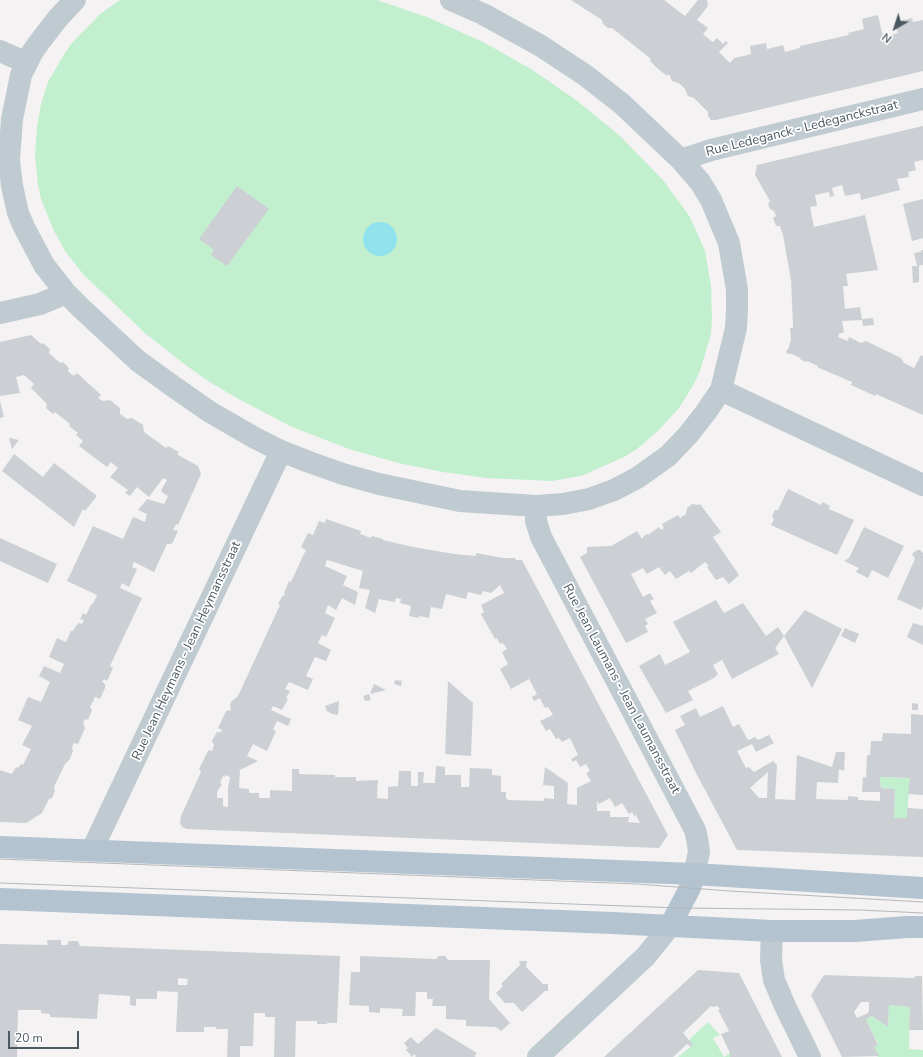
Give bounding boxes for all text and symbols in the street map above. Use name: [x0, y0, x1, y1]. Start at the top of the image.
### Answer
north arrow: [875, 8, 915, 48]
text: N: [879, 29, 895, 46]
street label: Rue Ledeganck - Ledeganckstraat: [704, 98, 900, 160]
street label: Rue Jean Heymans - Jean Heymansstraat: [129, 539, 245, 763]
street label: Rue Jean Laumans - Jean Laumansstraat: [559, 581, 683, 797]
scale bar: [10, 1023, 81, 1049]
text: 20 m: [15, 1030, 43, 1046]

